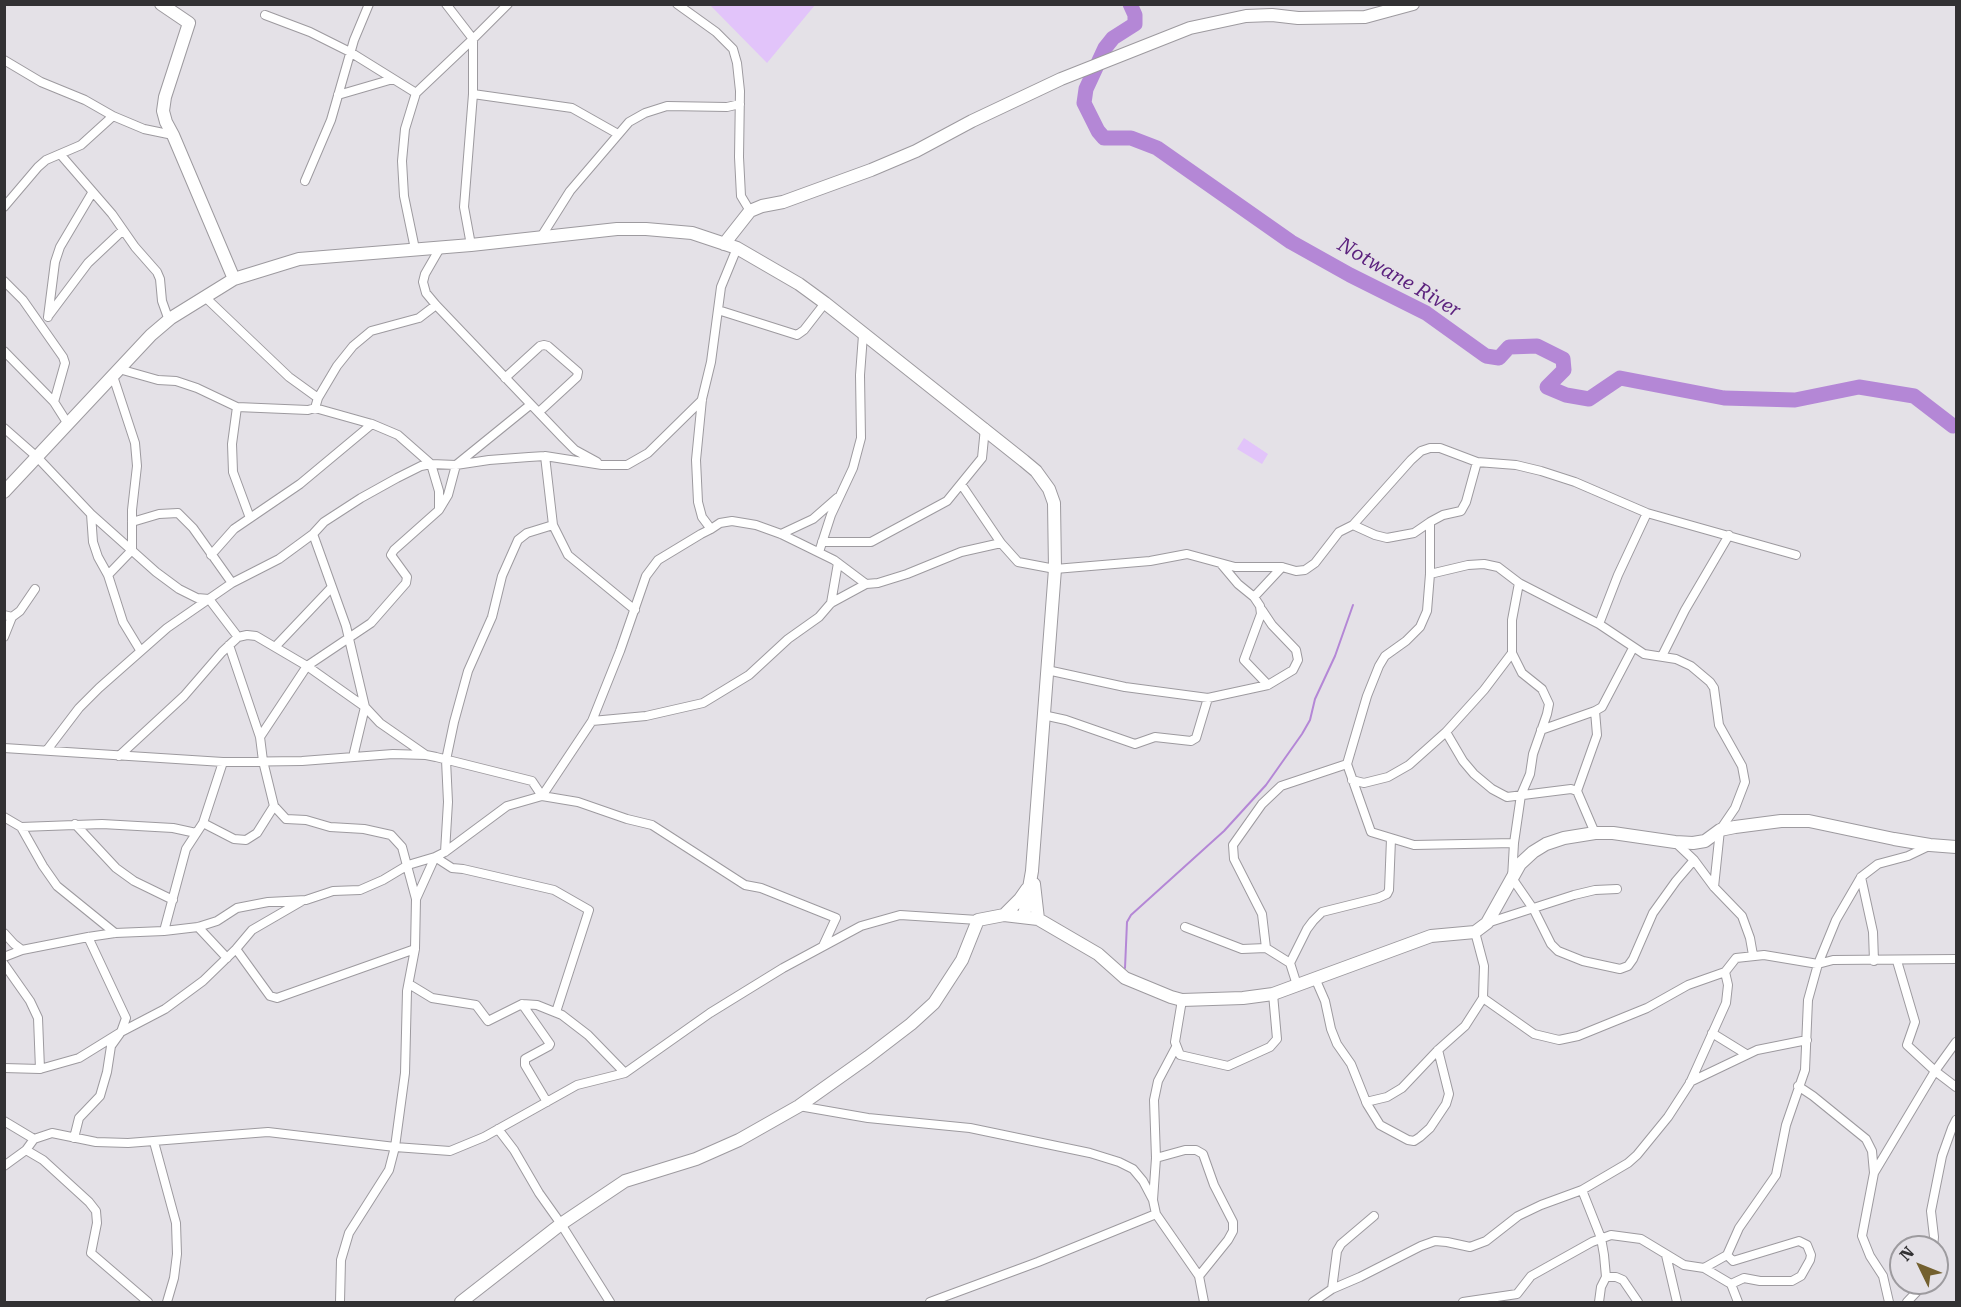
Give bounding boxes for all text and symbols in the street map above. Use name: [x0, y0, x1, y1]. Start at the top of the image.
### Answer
water label: Notwane River: [1333, 233, 1465, 323]
north arrow: [1889, 1235, 1949, 1295]
text: N: [1896, 1243, 1918, 1265]

